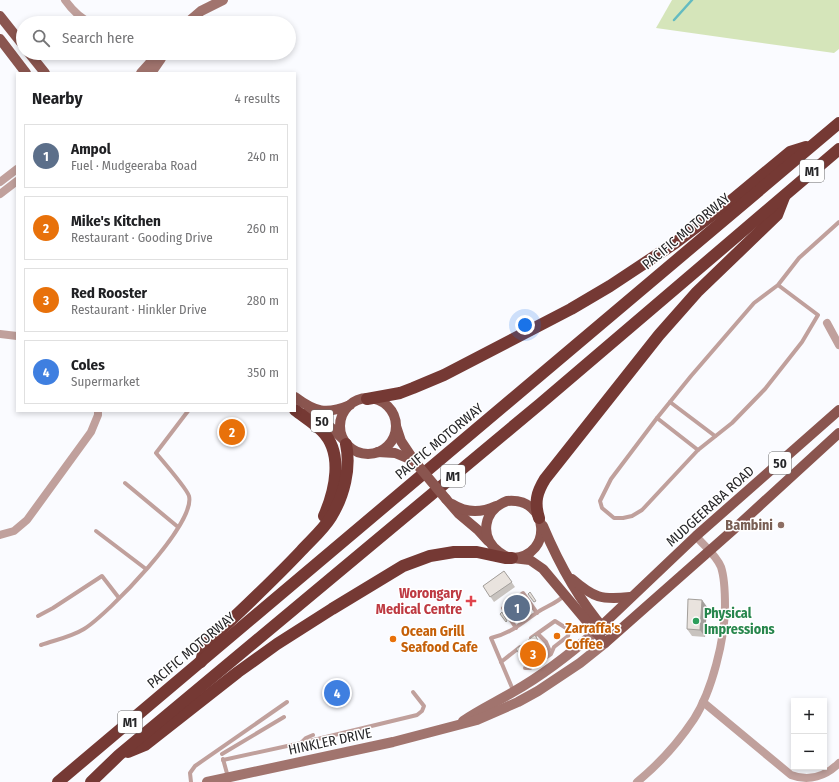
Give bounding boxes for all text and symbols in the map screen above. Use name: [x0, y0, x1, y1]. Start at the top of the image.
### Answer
search box: [16, 16, 296, 60]
icon: search: [30, 27, 52, 49]
text: Search here: [62, 29, 134, 47]
text: Nearby: [32, 88, 83, 109]
text: 4 results: [234, 91, 280, 106]
text: Ampol: [71, 140, 111, 158]
text: 1: [43, 149, 49, 164]
text: 240 m: [247, 149, 279, 164]
text: Fuel · Mudgeeraba Road: [71, 158, 197, 173]
road number: M1: [800, 160, 824, 182]
street label: PACIFIC MOTORWAY: [639, 190, 734, 273]
text: Mike's Kitchen: [71, 212, 161, 230]
text: 2: [43, 221, 49, 236]
text: 260 m: [247, 221, 279, 236]
text: Restaurant · Gooding Drive: [71, 230, 213, 245]
text: Red Rooster: [71, 284, 147, 302]
text: 3: [43, 293, 49, 308]
text: 280 m: [247, 293, 279, 308]
text: Restaurant · Hinkler Drive: [71, 302, 207, 317]
your location: [515, 315, 535, 335]
text: Coles: [71, 356, 105, 374]
text: 4: [43, 365, 49, 380]
text: 350 m: [247, 365, 279, 380]
text: Supermarket: [71, 374, 140, 389]
street label: PACIFIC MOTORWAY: [392, 400, 487, 483]
road number: 50: [311, 410, 333, 432]
pin: 2: [219, 417, 245, 447]
road number: 50: [769, 452, 791, 474]
street label: MUDGEERABA ROAD: [663, 462, 758, 550]
road number: M1: [441, 465, 465, 487]
place label: Bambini: [725, 517, 773, 534]
marker: Bambini: [776, 520, 786, 530]
place label: Worongary Medical Centre: [376, 585, 462, 618]
pin: 1: [504, 593, 530, 623]
marker: Worongary Medical Centre: [465, 595, 477, 607]
place label: Physical Impressions: [704, 605, 775, 638]
street label: PACIFIC MOTORWAY: [144, 609, 239, 692]
marker: Physical Impressions: [691, 616, 701, 626]
place label: Zarraffa's Coffee: [565, 620, 620, 653]
place label: Ocean Grill Seafood Cafe: [401, 623, 478, 656]
marker: Zarraffa's Coffee: [552, 631, 562, 641]
marker: Ocean Grill Seafood Cafe: [388, 634, 398, 644]
pin: 3: [520, 639, 546, 669]
pin: 4: [324, 678, 350, 708]
map controls: [791, 698, 827, 770]
button: +: [791, 698, 827, 734]
road number: M1: [118, 711, 142, 733]
street label: HINKLER DRIVE: [287, 724, 374, 759]
button: −: [791, 734, 827, 770]

